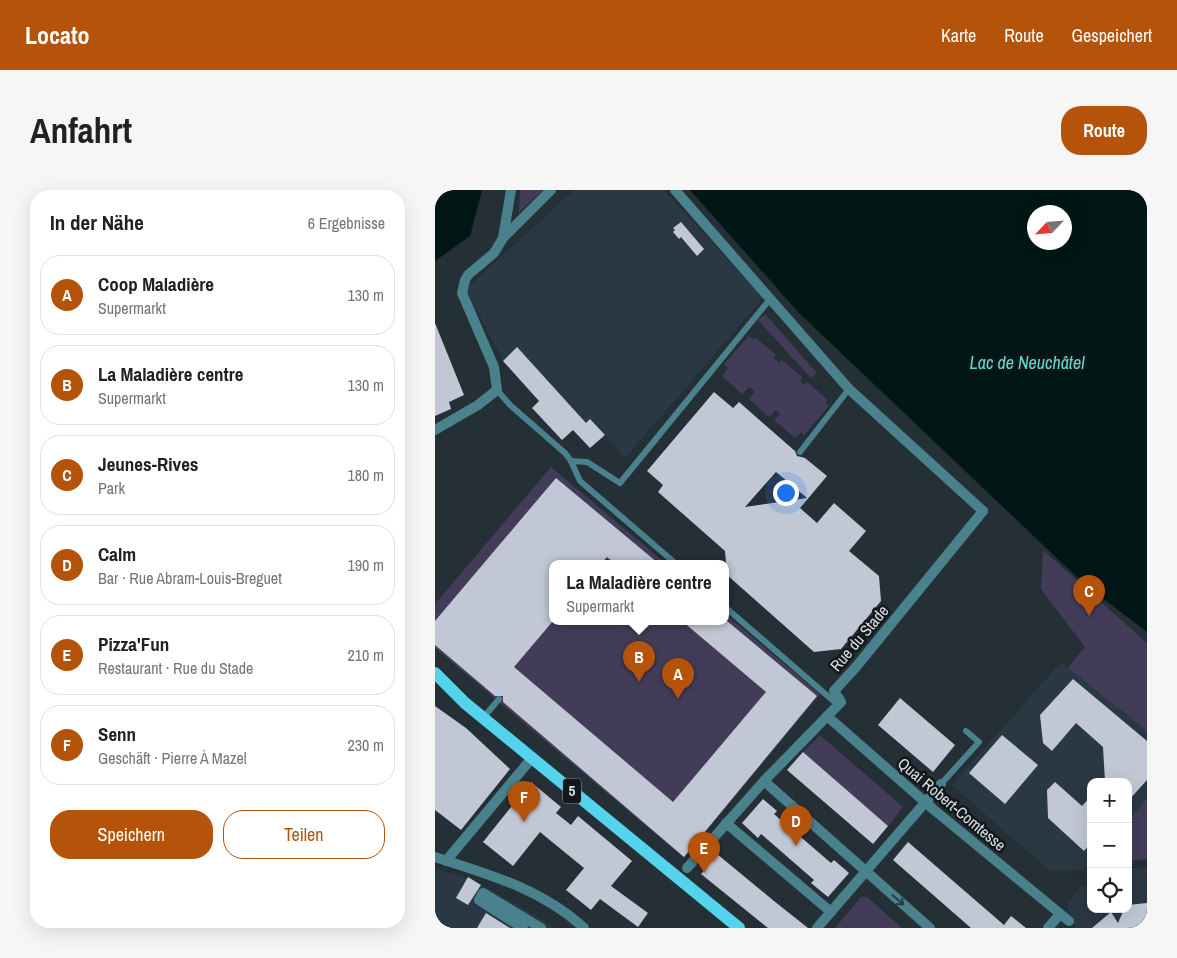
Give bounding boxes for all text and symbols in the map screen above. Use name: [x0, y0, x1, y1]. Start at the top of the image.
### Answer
text: Locato: [25, 19, 90, 51]
text: Karte: [941, 23, 976, 48]
text: Route: [1004, 23, 1044, 48]
text: Gespeichert: [1072, 23, 1152, 48]
button: Route: [1061, 106, 1147, 155]
text: Anfahrt: [30, 107, 132, 154]
north arrow: [1027, 205, 1072, 250]
text: In der Nähe: [50, 208, 144, 237]
text: 6 Ergebnisse: [308, 212, 385, 234]
text: Coop Maladière: [98, 271, 214, 297]
text: A: [62, 284, 72, 306]
text: 130 m: [348, 284, 384, 306]
text: Supermarkt: [98, 297, 166, 319]
water label: Lac de Neuchâtel: [970, 350, 1085, 375]
text: La Maladière centre: [98, 361, 243, 387]
text: B: [62, 374, 72, 396]
text: 130 m: [348, 374, 384, 396]
text: Supermarkt: [98, 387, 166, 409]
text: Jeunes-Rives: [98, 451, 198, 477]
text: C: [62, 464, 72, 486]
text: 180 m: [348, 464, 384, 486]
text: Park: [98, 477, 125, 499]
your location: [773, 480, 799, 506]
text: Calm: [98, 541, 136, 567]
text: D: [62, 554, 72, 576]
text: 190 m: [348, 554, 384, 576]
popup: [549, 560, 729, 625]
text: Bar · Rue Abram-Louis-Breguet: [98, 567, 282, 589]
text: La Maladière centre: [566, 569, 712, 595]
pin: C: [1073, 575, 1105, 616]
text: Supermarkt: [566, 595, 634, 617]
street label: Rue du Stade: [825, 600, 893, 676]
text: Pizza'Fun: [98, 631, 169, 657]
pin: B: [623, 641, 655, 682]
text: E: [63, 644, 71, 666]
text: 210 m: [348, 644, 384, 666]
text: Restaurant · Rue du Stade: [98, 657, 253, 679]
pin: A: [662, 658, 694, 699]
text: Senn: [98, 721, 136, 747]
text: F: [63, 734, 71, 756]
text: 230 m: [348, 734, 384, 756]
text: Geschäft · Pierre À Mazel: [98, 747, 247, 769]
street label: Quai Robert-Comtesse: [893, 752, 1011, 856]
road number: 5: [563, 778, 581, 804]
map controls: [1087, 778, 1132, 913]
button: +: [1087, 778, 1132, 823]
pin: F: [508, 781, 540, 822]
pin: D: [780, 805, 812, 846]
button: Speichern: [50, 810, 213, 859]
button: Teilen: [223, 810, 385, 859]
button: −: [1087, 823, 1132, 868]
pin: E: [688, 832, 720, 873]
button: locate: [1087, 868, 1132, 913]
one-way arrow: [891, 894, 904, 905]

